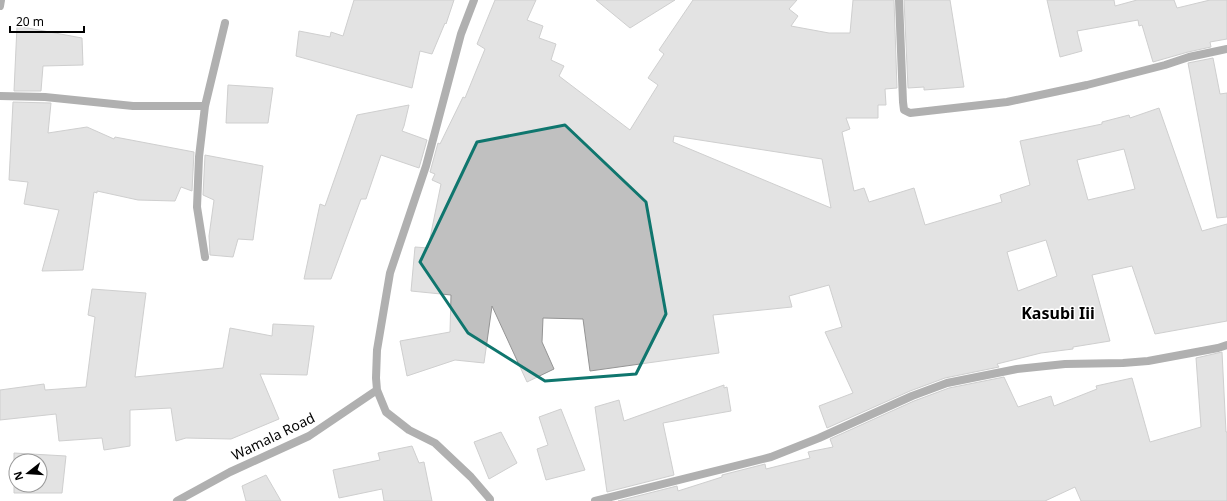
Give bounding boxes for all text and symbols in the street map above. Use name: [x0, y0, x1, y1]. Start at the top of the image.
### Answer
scale bar: [10, 8, 84, 34]
text: 20 m: [16, 13, 44, 30]
district label: Kasubi Iii: [1021, 302, 1095, 324]
street label: Wamala Road: [228, 408, 318, 464]
north arrow: [8, 453, 48, 493]
text: N: [9, 470, 26, 483]

